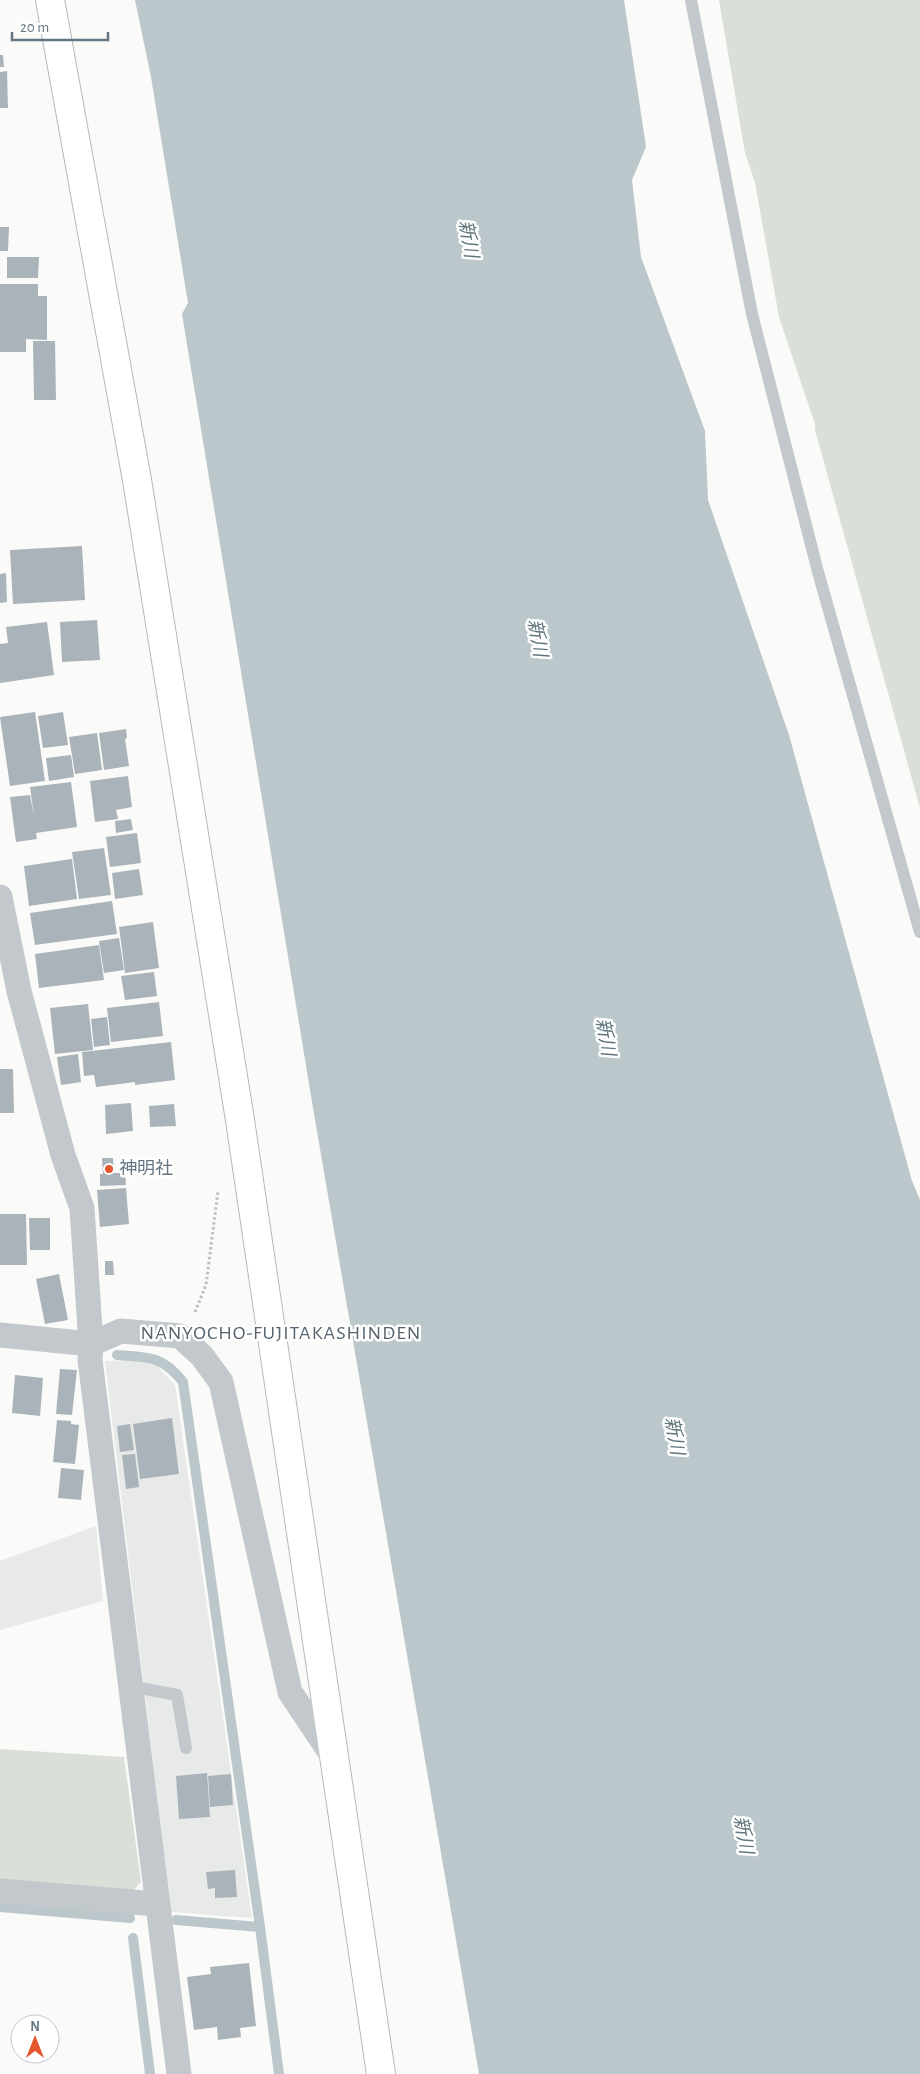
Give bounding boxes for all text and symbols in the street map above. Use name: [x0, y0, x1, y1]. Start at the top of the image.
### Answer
scale bar: [12, 10, 109, 42]
text: 20 m: [20, 20, 49, 35]
water label: 新川: [455, 218, 482, 261]
water label: 新川: [524, 617, 551, 660]
water label: 新川: [592, 1016, 619, 1059]
place label: 神明社: [119, 1159, 173, 1178]
marker: 神明社: [103, 1163, 115, 1175]
district label: NANYOCHO-FUJITAKASHINDEN: [140, 1323, 422, 1343]
water label: 新川: [661, 1415, 688, 1458]
water label: 新川: [730, 1814, 757, 1857]
north arrow: [10, 2014, 60, 2064]
text: N: [30, 2020, 40, 2034]

